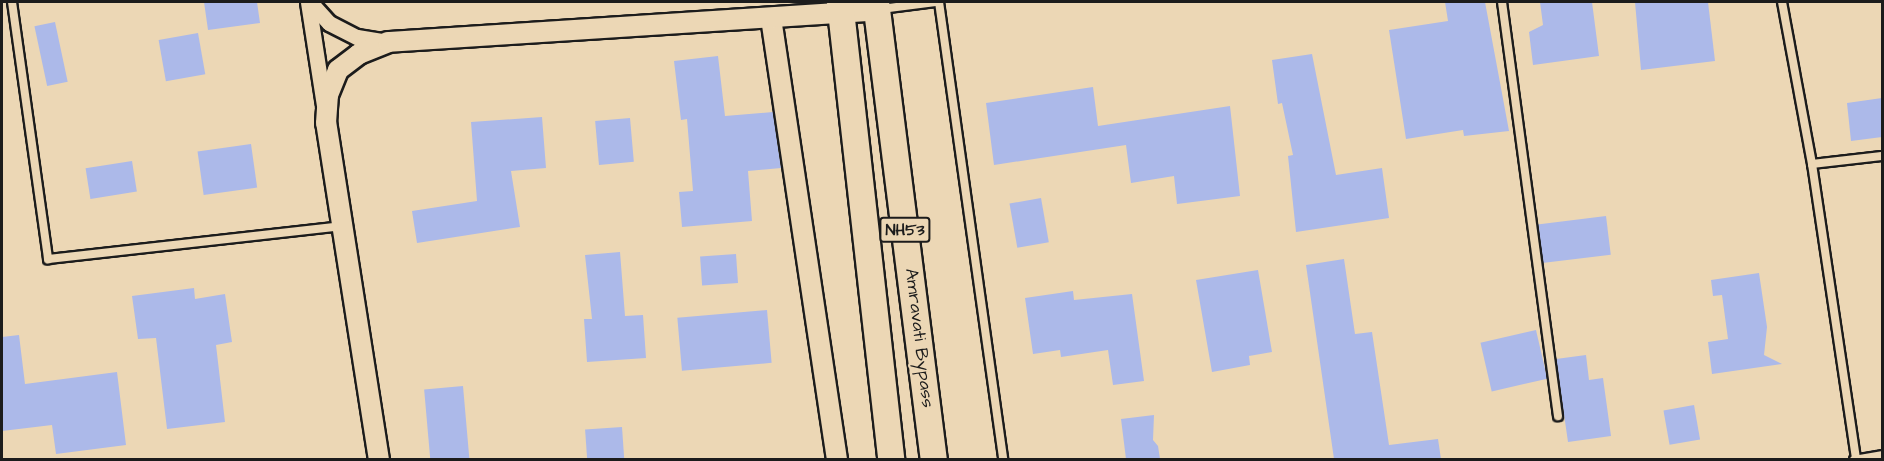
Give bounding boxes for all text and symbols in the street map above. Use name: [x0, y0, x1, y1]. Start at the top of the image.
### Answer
road number: NH53: [878, 217, 932, 243]
street label: Amravati Bypass: [900, 267, 938, 409]

